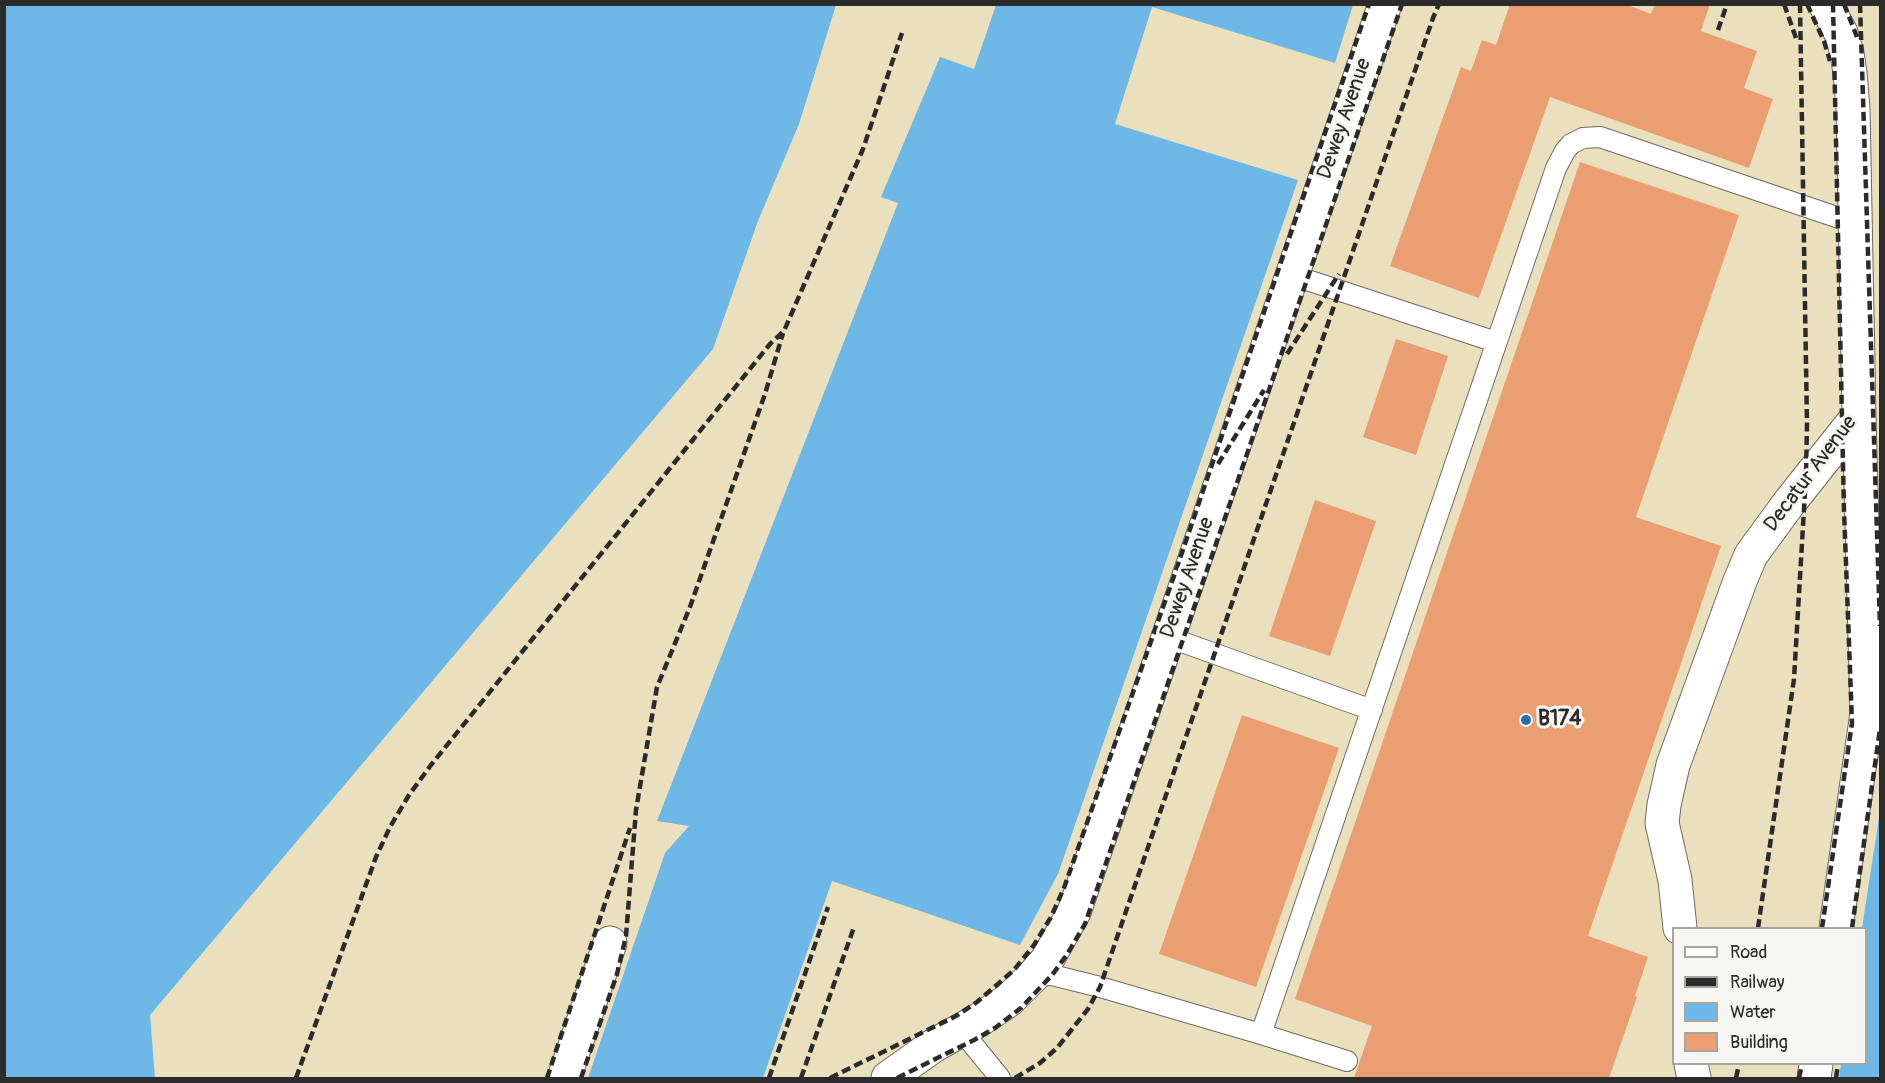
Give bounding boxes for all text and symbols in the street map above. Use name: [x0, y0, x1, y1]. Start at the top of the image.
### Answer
street label: Dewey Avenue: [1313, 55, 1377, 183]
street label: Decatur Avenue: [1759, 411, 1863, 537]
street label: Dewey Avenue: [1156, 514, 1220, 642]
place label: B174: [1538, 707, 1581, 733]
marker: B174: [1519, 713, 1533, 727]
legend: [1672, 927, 1867, 1065]
text: Road: [1730, 941, 1767, 964]
text: Railway: [1730, 971, 1785, 994]
text: Water: [1730, 1001, 1776, 1024]
text: Building: [1730, 1031, 1788, 1054]

